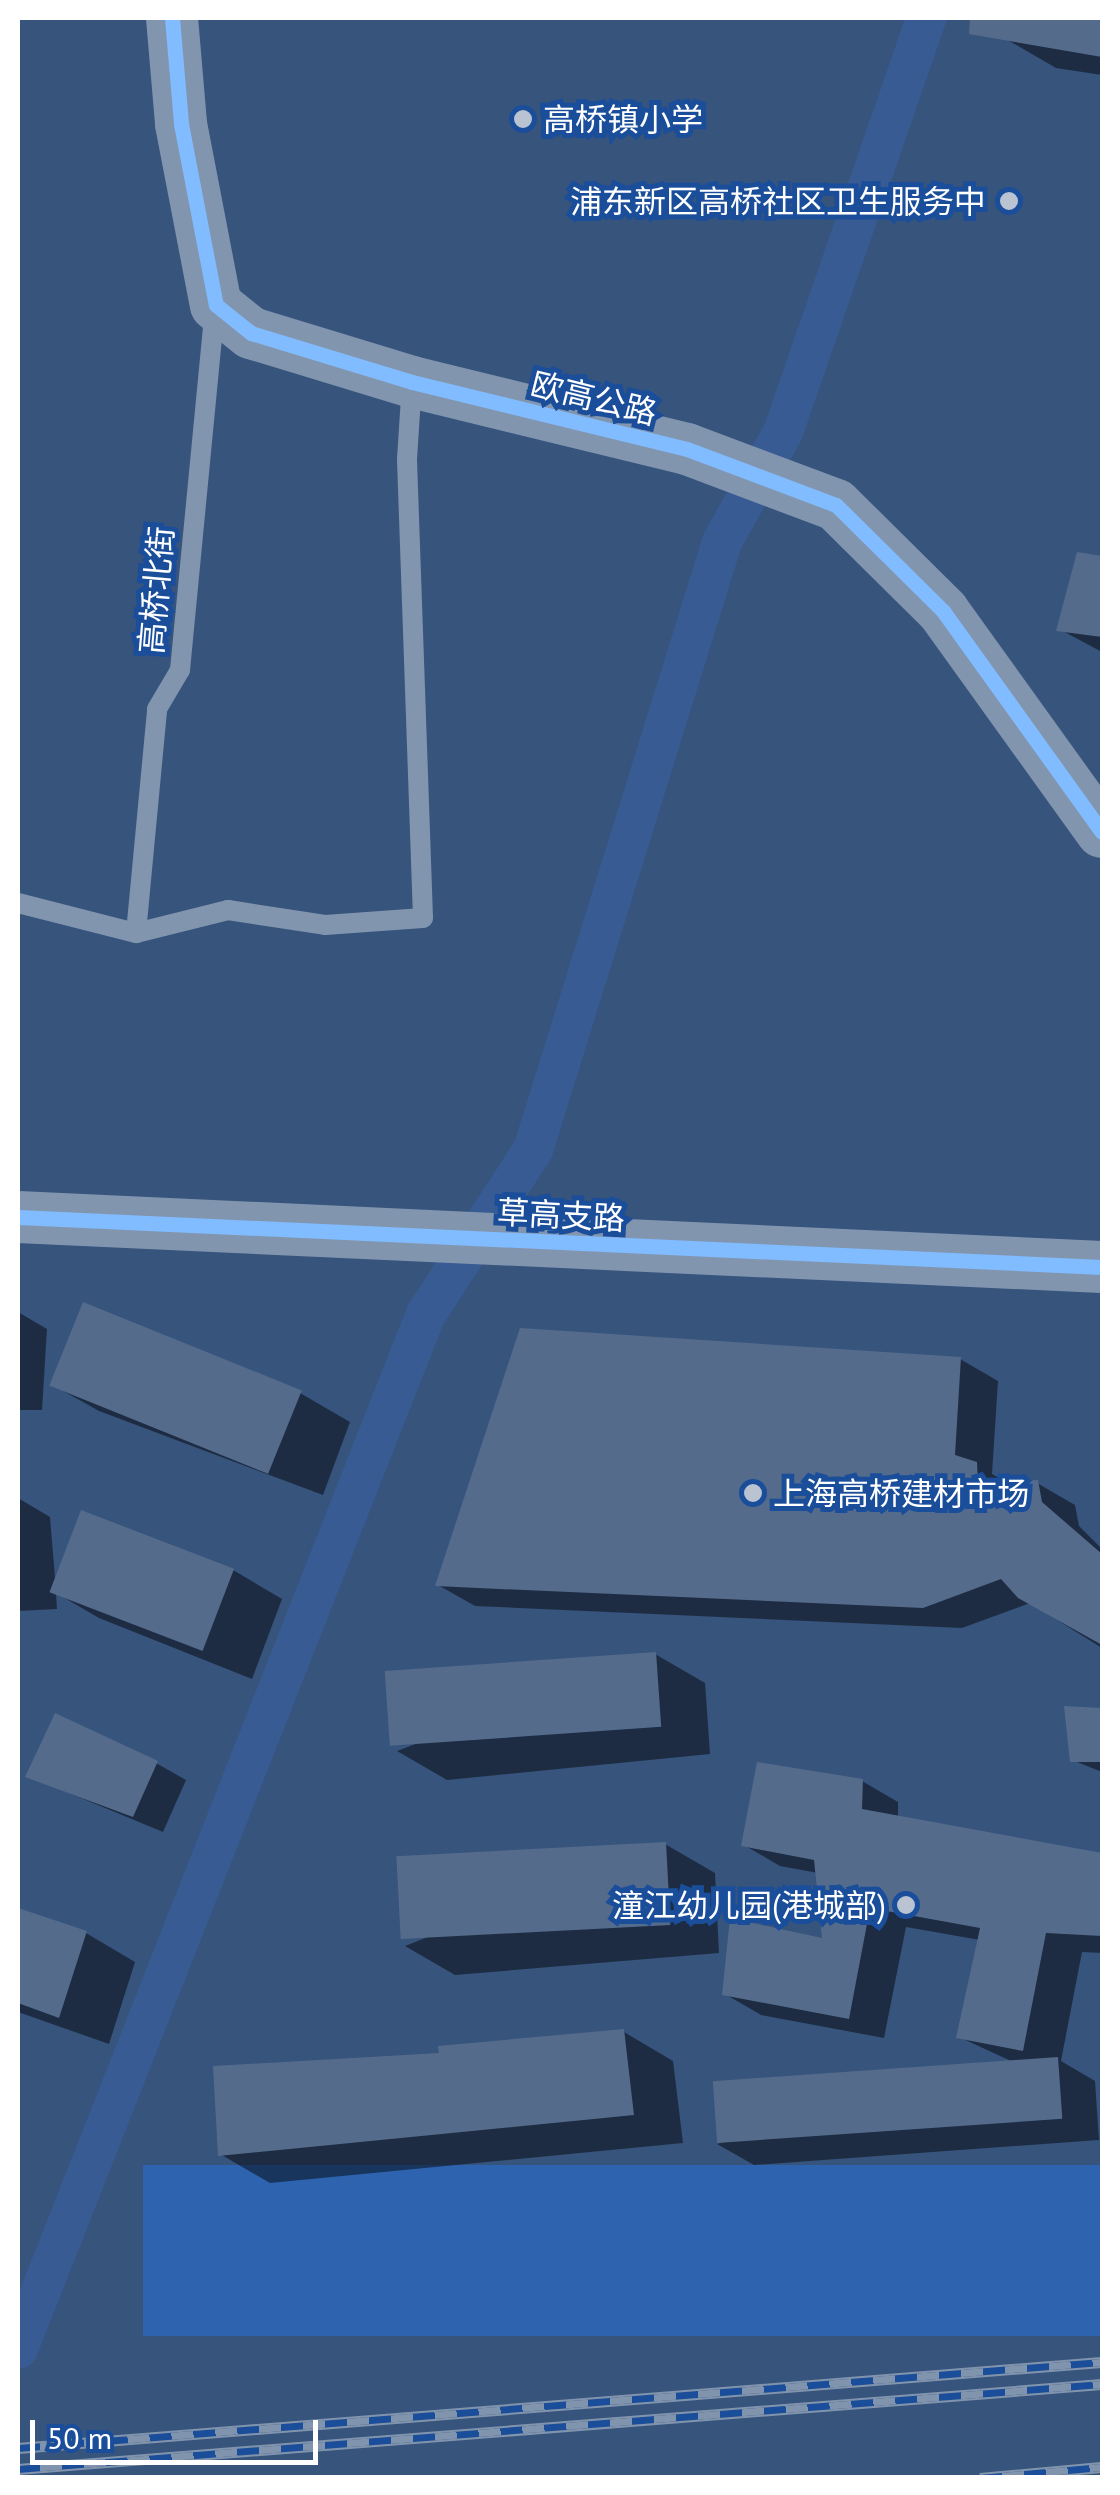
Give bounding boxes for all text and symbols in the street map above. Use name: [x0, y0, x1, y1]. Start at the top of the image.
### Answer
place label: 高桥镇小学: [543, 100, 703, 138]
marker: 高桥镇小学: [512, 108, 534, 130]
place label: 浦东新区高桥社区卫生服务中: [570, 182, 986, 220]
marker: 浦东新区高桥社区卫生服务中: [996, 188, 1022, 214]
street label: 欧高公路: [527, 364, 661, 432]
street label: 高桥北街: [131, 525, 181, 655]
street label: 草高支路: [496, 1192, 626, 1238]
place label: 上海高桥建材市场: [773, 1474, 1029, 1512]
marker: 上海高桥建材市场: [742, 1482, 764, 1504]
place label: 潼江幼儿园(港城部): [612, 1886, 886, 1924]
marker: 潼江幼儿园(港城部): [895, 1894, 917, 1916]
scale bar: [35, 2400, 322, 2462]
text: 50 m: [47, 2418, 112, 2457]

